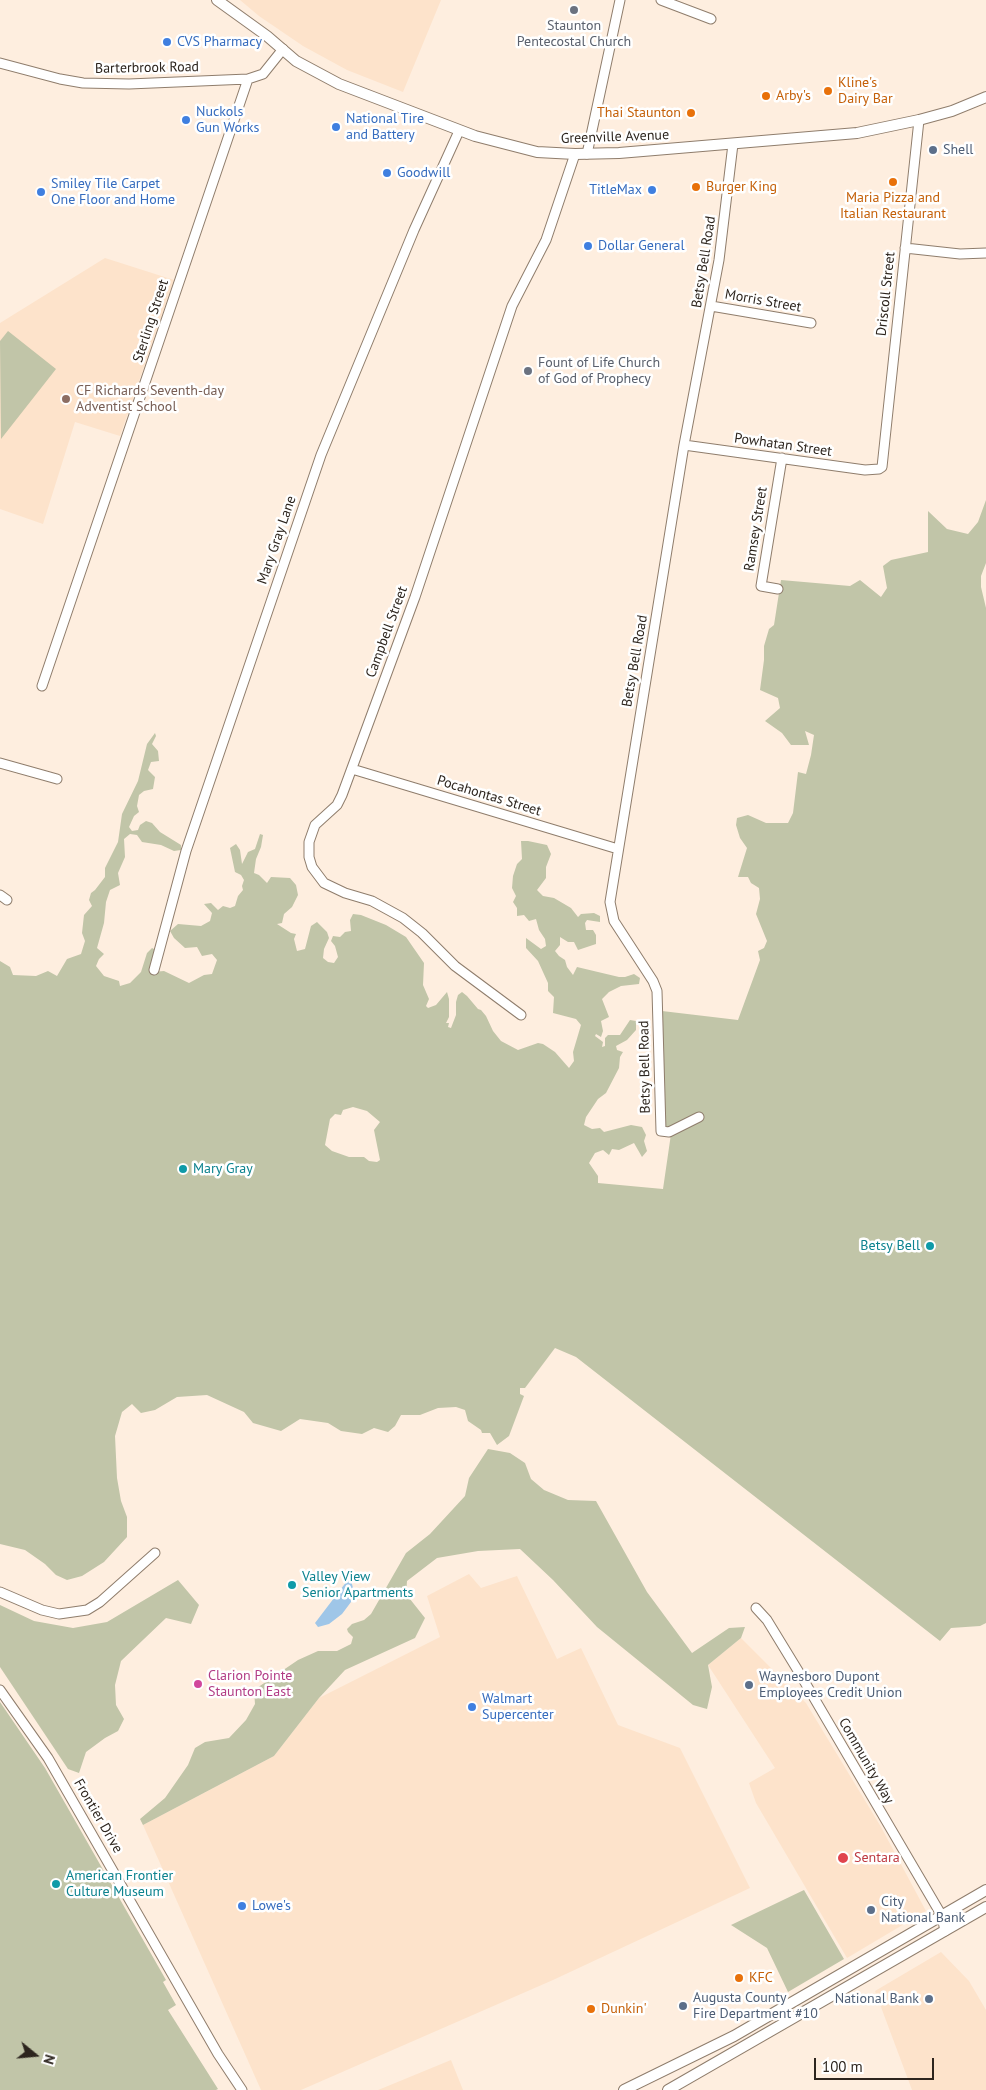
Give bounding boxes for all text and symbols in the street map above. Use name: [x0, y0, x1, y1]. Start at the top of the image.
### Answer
marker: Staunton Pentecostal Church: [568, 4, 580, 16]
place label: Staunton Pentecostal Church: [517, 18, 631, 50]
place label: CVS Pharmacy: [177, 34, 262, 50]
marker: CVS Pharmacy: [161, 36, 173, 48]
street label: Barterbrook Road: [95, 59, 199, 77]
place label: Kline's Dairy Bar: [838, 75, 893, 108]
marker: Kline's Dairy Bar: [822, 85, 834, 97]
place label: Arby's: [776, 88, 811, 104]
marker: Arby's: [760, 90, 772, 102]
place label: Nuckols Gun Works: [196, 104, 259, 136]
place label: Thai Staunton: [597, 105, 681, 121]
marker: Thai Staunton: [685, 107, 697, 119]
place label: National Tire and Battery: [346, 111, 424, 144]
marker: Nuckols Gun Works: [180, 114, 192, 126]
marker: National Tire and Battery: [330, 121, 342, 133]
street label: Greenville Avenue: [561, 127, 669, 147]
place label: Shell: [943, 142, 973, 158]
marker: Shell: [927, 144, 939, 156]
place label: Goodwill: [397, 165, 450, 181]
marker: Goodwill: [381, 167, 393, 179]
place label: Smiley Tile Carpet One Floor and Home: [51, 176, 175, 208]
marker: Maria Pizza and Italian Restaurant: [887, 176, 899, 188]
place label: Burger King: [706, 179, 777, 195]
marker: Burger King: [690, 181, 702, 193]
place label: TitleMax: [589, 182, 642, 198]
marker: TitleMax: [646, 184, 658, 196]
marker: Smiley Tile Carpet One Floor and Home: [35, 186, 47, 198]
place label: Maria Pizza and Italian Restaurant: [840, 190, 946, 222]
street label: Betsy Bell Road: [688, 215, 720, 309]
place label: Dollar General: [598, 238, 685, 254]
marker: Dollar General: [582, 240, 594, 252]
street label: Driscoll Street: [873, 251, 899, 337]
street label: Sterling Street: [130, 277, 172, 365]
street label: Morris Street: [724, 286, 802, 316]
place label: Fount of Life Church of God of Prophecy: [538, 355, 660, 388]
marker: Fount of Life Church of God of Prophecy: [522, 365, 534, 377]
place label: CF Richards Seventh-day Adventist School: [76, 383, 224, 416]
marker: CF Richards Seventh-day Adventist School: [60, 393, 72, 405]
street label: Powhatan Street: [733, 430, 833, 460]
street label: Ramsey Street: [741, 486, 771, 572]
street label: Mary Gray Lane: [254, 494, 300, 586]
street label: Campbell Street: [363, 584, 411, 680]
street label: Betsy Bell Road: [619, 614, 651, 708]
street label: Pocahontas Street: [435, 772, 543, 820]
street label: Betsy Bell Road: [636, 1020, 654, 1114]
place label: Mary Gray: [193, 1161, 253, 1177]
marker: Mary Gray: [177, 1163, 189, 1175]
place label: Betsy Bell: [860, 1238, 920, 1254]
marker: Betsy Bell: [924, 1240, 936, 1252]
place label: Valley View Senior Apartments: [302, 1569, 413, 1601]
marker: Valley View Senior Apartments: [286, 1579, 298, 1591]
place label: Clarion Pointe Staunton East: [208, 1668, 292, 1700]
place label: Waynesboro Dupont Employees Credit Union: [759, 1669, 902, 1701]
marker: Clarion Pointe Staunton East: [192, 1678, 204, 1690]
marker: Waynesboro Dupont Employees Credit Union: [743, 1679, 755, 1691]
place label: Walmart Supercenter: [482, 1691, 554, 1724]
marker: Walmart Supercenter: [466, 1701, 478, 1713]
street label: Community Way: [835, 1715, 897, 1807]
street label: Frontier Drive: [70, 1776, 126, 1856]
place label: Sentara: [854, 1850, 900, 1866]
marker: Sentara: [836, 1851, 850, 1865]
place label: American Frontier Culture Museum: [66, 1868, 173, 1900]
marker: American Frontier Culture Museum: [50, 1878, 62, 1890]
place label: City National Bank: [881, 1894, 965, 1926]
place label: Lowe's: [252, 1898, 291, 1914]
marker: Lowe's: [236, 1900, 248, 1912]
marker: City National Bank: [865, 1904, 877, 1916]
place label: KFC: [749, 1970, 773, 1986]
marker: KFC: [733, 1972, 745, 1984]
place label: Augusta County Fire Department #10: [693, 1990, 818, 2022]
place label: National Bank: [835, 1991, 919, 2007]
marker: National Bank: [923, 1993, 935, 2005]
marker: Augusta County Fire Department #10: [677, 2000, 689, 2012]
place label: Dunkin': [601, 2001, 647, 2017]
marker: Dunkin': [585, 2003, 597, 2015]
north arrow: [10, 2030, 60, 2080]
scale bar: [816, 2048, 936, 2080]
text: N: [39, 2052, 59, 2066]
text: 100 m: [822, 2057, 863, 2076]

